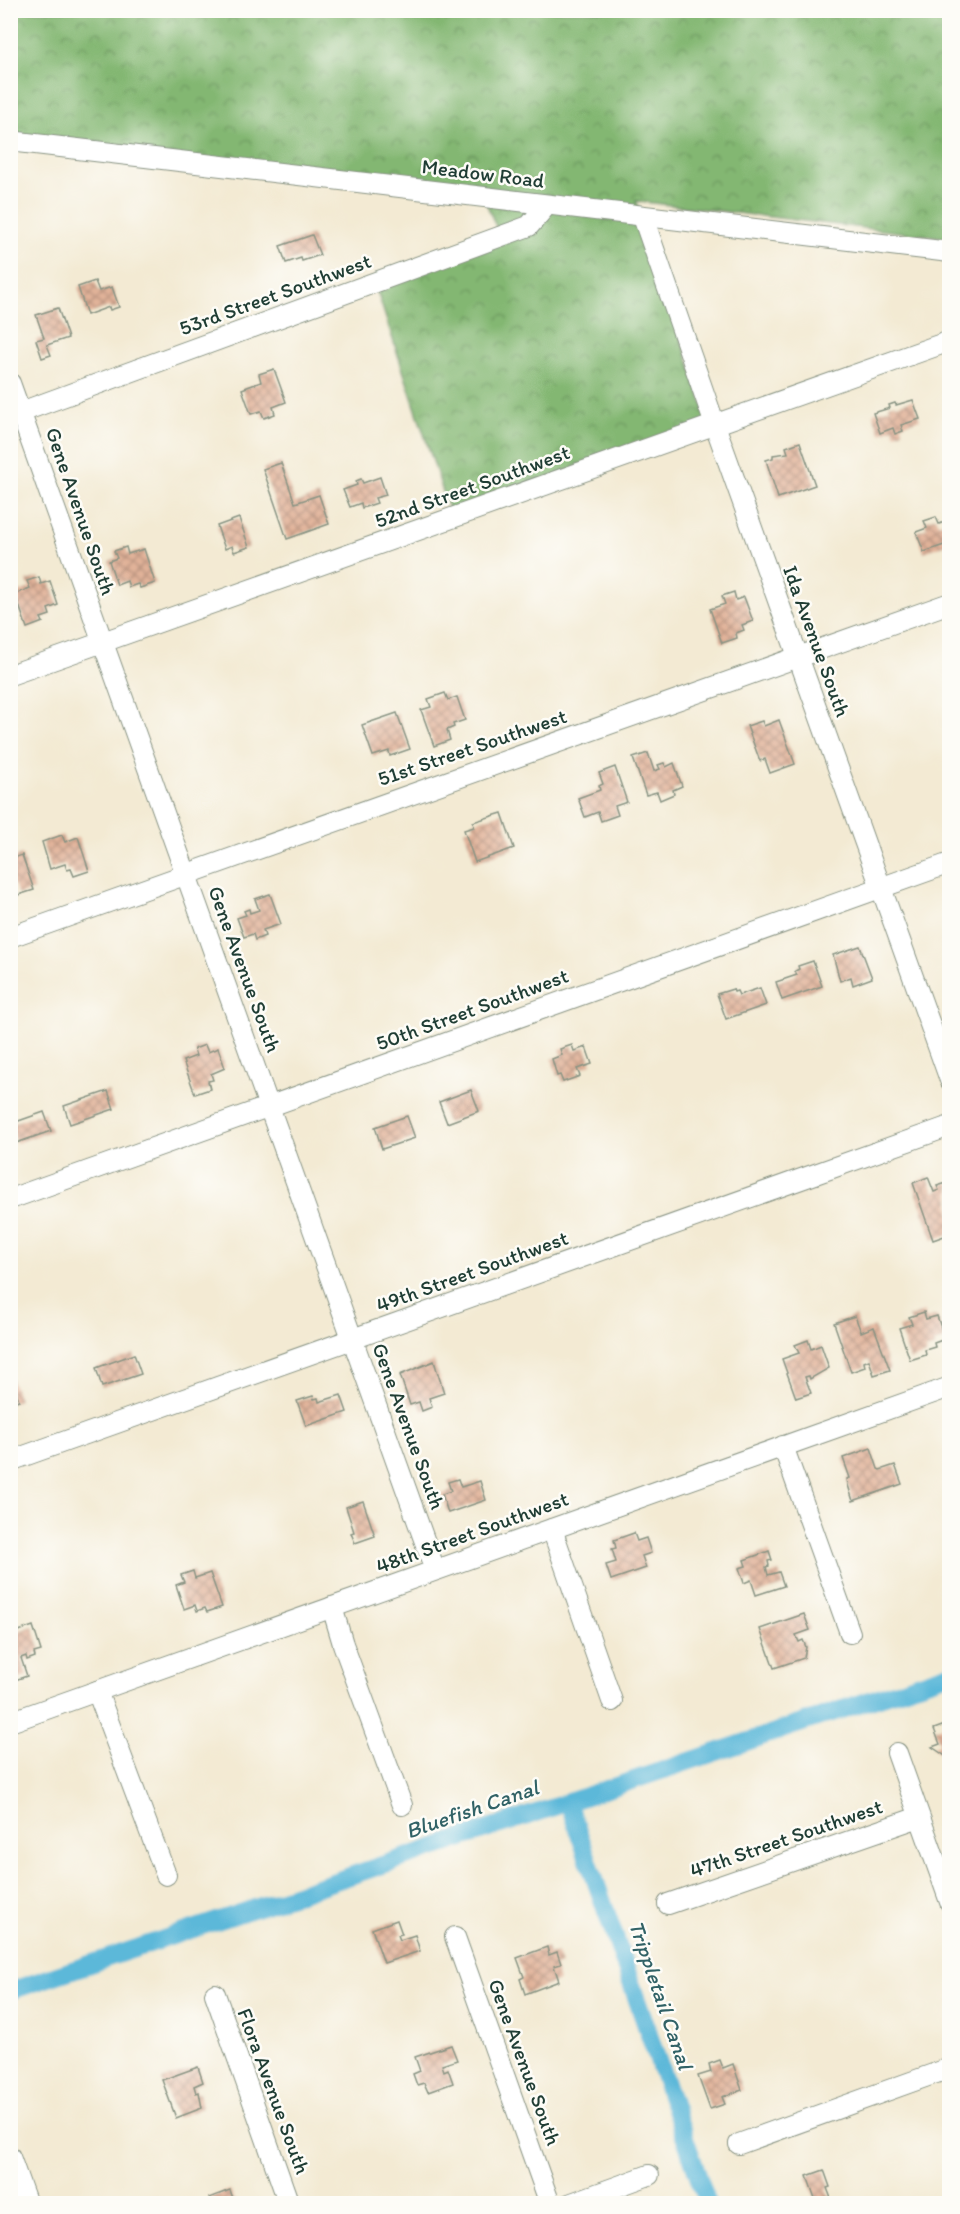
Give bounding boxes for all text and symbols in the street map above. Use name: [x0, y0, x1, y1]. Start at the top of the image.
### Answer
street label: Meadow Road: [420, 153, 546, 193]
street label: 53rd Street Southwest: [176, 248, 374, 340]
street label: Gene Avenue South: [41, 424, 121, 598]
street label: 52nd Street Southwest: [371, 439, 573, 533]
street label: Ida Avenue South: [778, 562, 856, 720]
street label: 51st Street Southwest: [374, 703, 570, 791]
street label: Gene Avenue South: [203, 882, 287, 1056]
street label: 50th Street Southwest: [372, 963, 572, 1055]
street label: 49th Street Southwest: [373, 1225, 571, 1317]
street label: Gene Avenue South: [367, 1339, 451, 1513]
street label: 48th Street Southwest: [372, 1486, 572, 1578]
water label: Bluefish Canal: [402, 1773, 544, 1844]
street label: 47th Street Southwest: [686, 1793, 886, 1883]
water label: Trippletail Canal: [623, 1917, 700, 2075]
street label: Gene Avenue South: [483, 1975, 567, 2149]
street label: Flora Avenue South: [232, 2005, 316, 2178]

